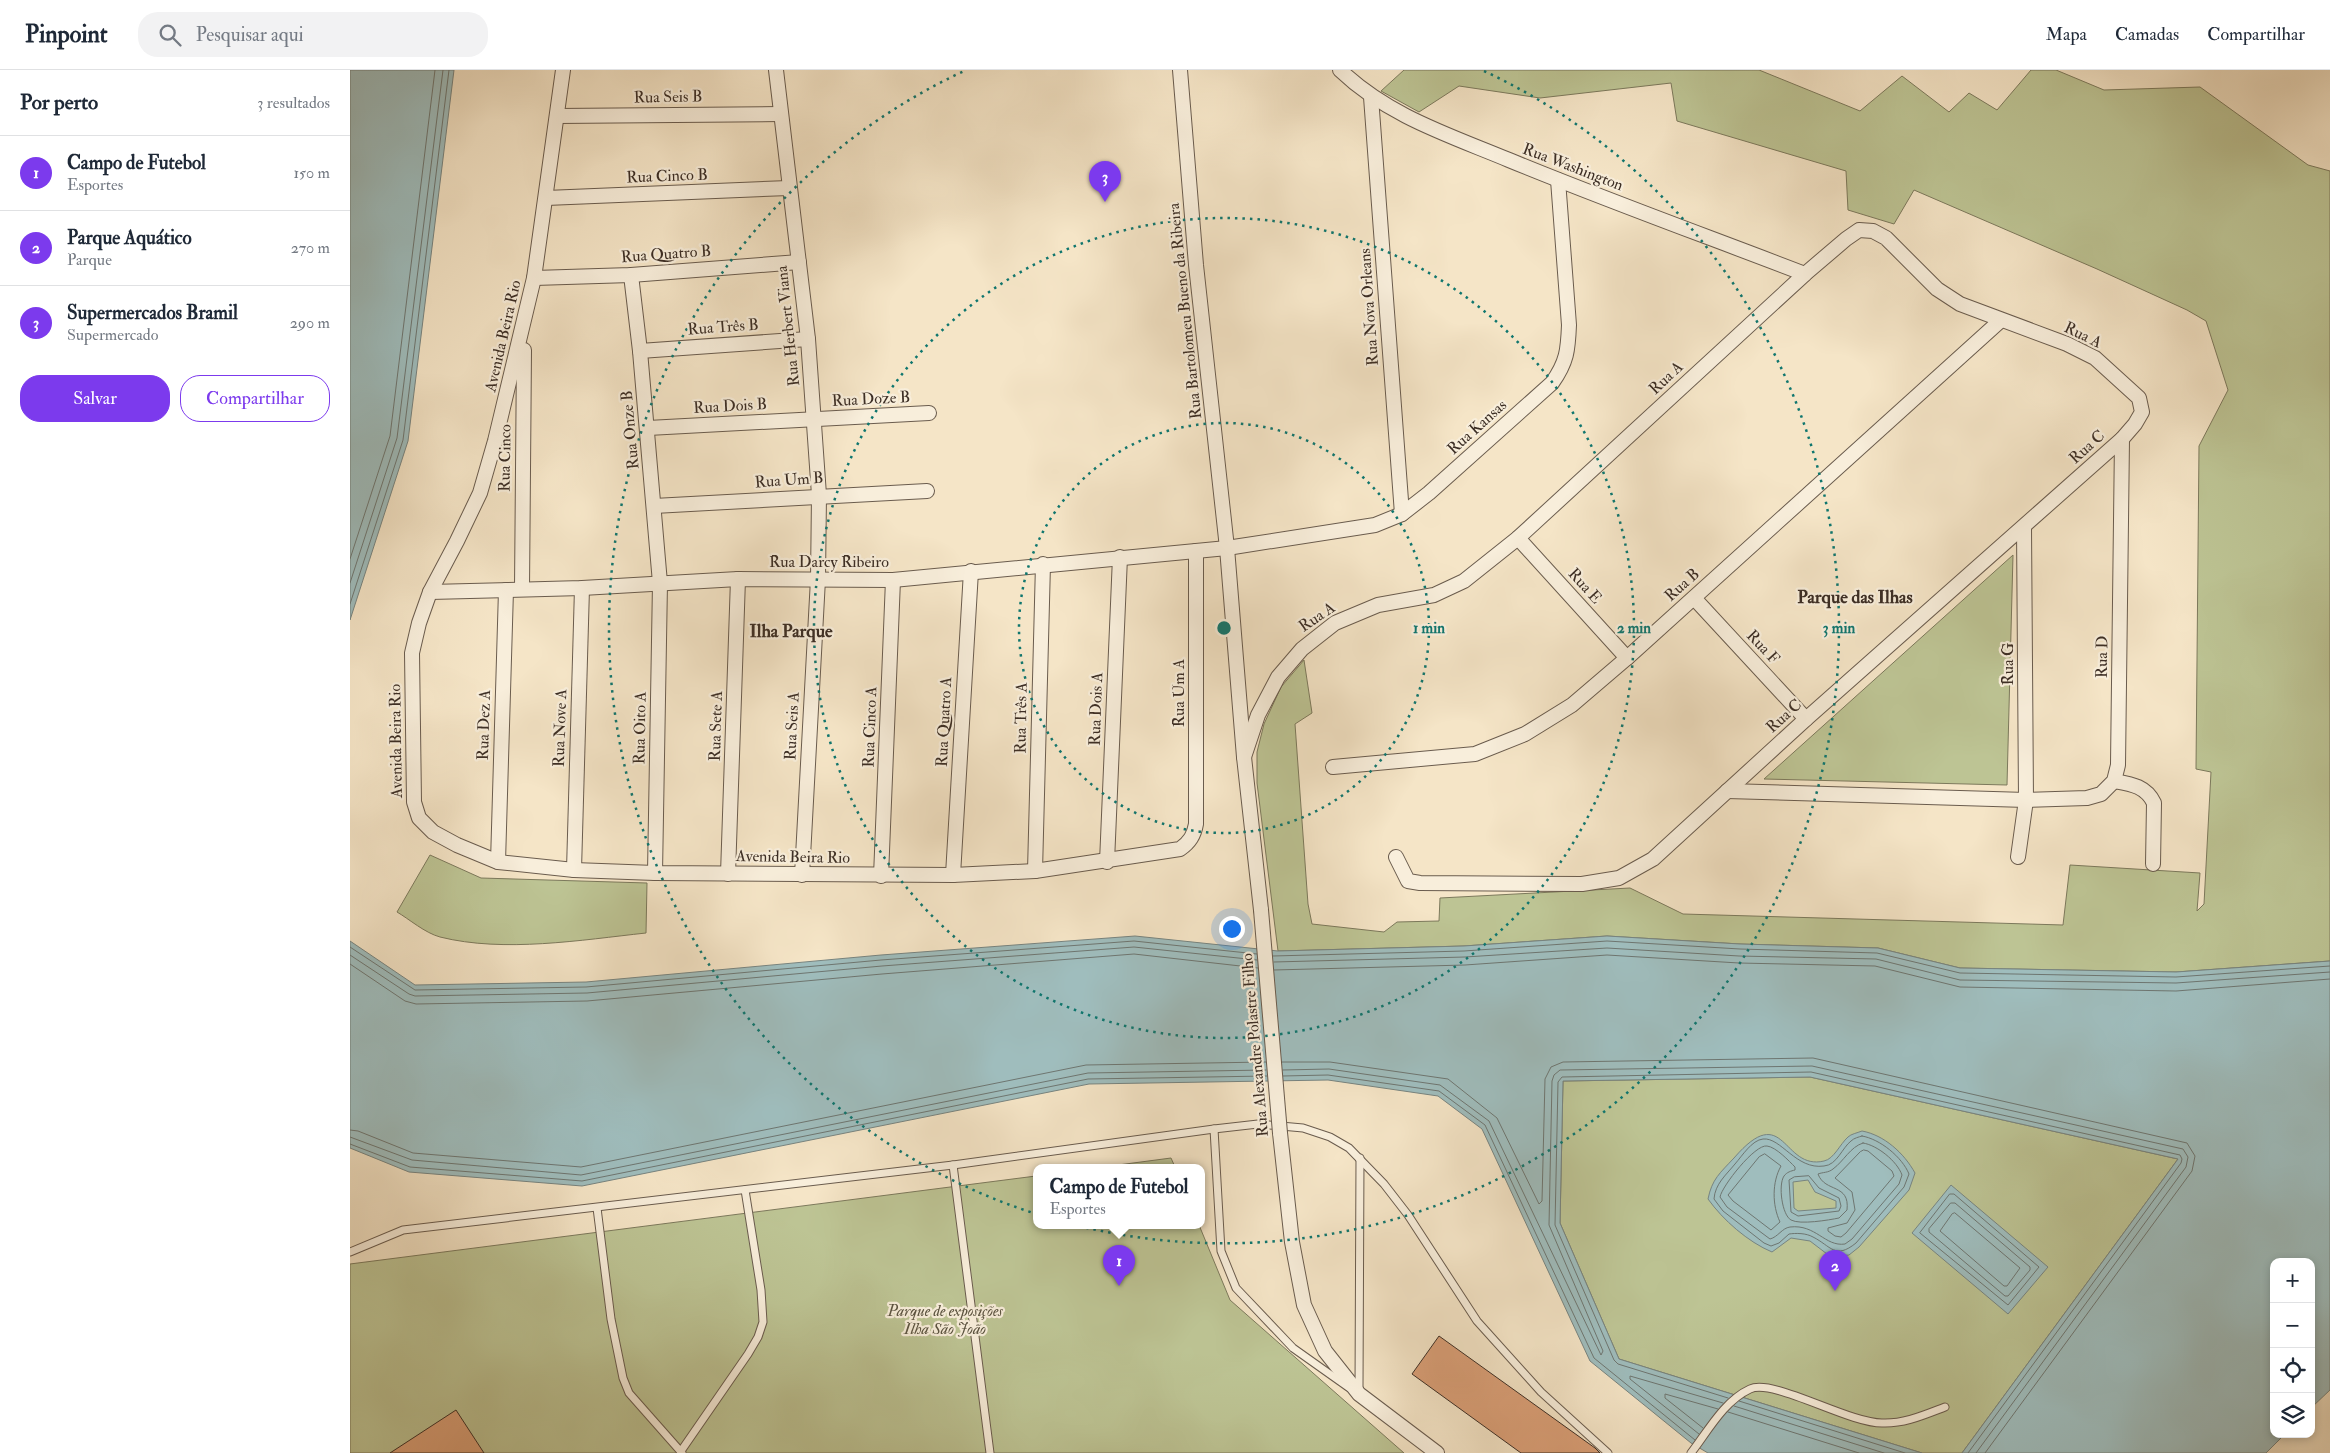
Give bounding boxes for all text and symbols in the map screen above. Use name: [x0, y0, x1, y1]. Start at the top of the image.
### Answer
search box: [138, 12, 488, 57]
text: Pinpoint: [25, 19, 108, 50]
icon: search: [156, 21, 184, 49]
text: Pesquisar aqui: [196, 23, 304, 47]
text: Mapa: [2046, 23, 2087, 46]
text: Camadas: [2115, 23, 2179, 46]
text: Compartilhar: [2207, 23, 2305, 46]
street label: Rua Seis B: [633, 86, 703, 108]
text: Por perto: [20, 89, 98, 116]
text: 3 resultados: [257, 93, 330, 113]
street label: Rua Washington: [1520, 139, 1626, 195]
text: Campo de Futebol: [67, 151, 206, 175]
pin: 3: [1089, 161, 1121, 202]
text: 1: [33, 163, 39, 183]
text: 150 m: [293, 163, 330, 183]
street label: Rua Cinco B: [626, 165, 708, 187]
text: Esportes: [67, 175, 123, 195]
street label: Rua Bartolomeu Bueno da Ribeira: [1164, 202, 1206, 420]
text: Parque Aquático: [67, 226, 192, 250]
text: 2: [32, 238, 40, 258]
text: 270 m: [291, 238, 330, 258]
street label: Rua Quatro B: [620, 241, 712, 267]
street label: Rua Nova Orleans: [1355, 248, 1383, 366]
text: Parque: [67, 250, 112, 270]
street label: Rua Herbert Viana: [772, 264, 804, 387]
street label: Avenida Beira Rio: [480, 278, 526, 395]
text: Supermercados Bramil: [67, 301, 238, 325]
text: 3: [33, 313, 39, 333]
text: 290 m: [290, 313, 330, 333]
street label: Rua Três B: [687, 315, 759, 339]
street label: Rua A: [2061, 317, 2105, 353]
text: Supermercado: [67, 325, 158, 345]
street label: Rua A: [1645, 357, 1687, 399]
button: Salvar: [20, 375, 170, 422]
button: Compartilhar: [180, 375, 330, 422]
street label: Rua Doze B: [831, 387, 911, 411]
street label: Rua Onze B: [617, 390, 643, 470]
street label: Rua Dois B: [693, 394, 767, 418]
street label: Rua Kansas: [1443, 395, 1511, 459]
street label: Rua Cinco: [494, 424, 516, 492]
street label: Rua C: [2065, 426, 2109, 468]
street label: Rua Um B: [754, 468, 824, 492]
street label: Rua Darcy Ribeiro: [769, 552, 889, 572]
street label: Rua E: [1564, 564, 1606, 608]
street label: Rua B: [1660, 564, 1704, 606]
district label: Parque das Ilhas: [1797, 586, 1913, 609]
street label: Rua A: [1295, 598, 1339, 636]
centre of rings: [1215, 619, 1233, 637]
text: 1 min: [1413, 619, 1445, 638]
text: 2 min: [1617, 619, 1651, 638]
text: 3 min: [1823, 619, 1855, 638]
district label: Ilha Parque: [750, 620, 833, 643]
street label: Rua F: [1742, 626, 1784, 668]
street label: Rua D: [2092, 636, 2112, 678]
street label: Rua G: [1998, 643, 2018, 685]
street label: Rua Um A: [1169, 659, 1189, 727]
street label: Rua Dois A: [1085, 672, 1107, 746]
street label: Rua Quatro A: [932, 676, 956, 768]
street label: Rua Três A: [1010, 682, 1032, 754]
street label: Avenida Beira Rio: [385, 683, 407, 799]
street label: Rua Cinco A: [859, 686, 881, 768]
street label: Rua Dez A: [473, 689, 495, 761]
street label: Rua Nove A: [549, 689, 571, 767]
street label: Rua Sete A: [705, 690, 727, 762]
street label: Rua Oito A: [629, 691, 651, 765]
street label: Rua Seis A: [780, 691, 804, 761]
street label: Rua C: [1762, 695, 1806, 737]
street label: Avenida Beira Rio: [735, 846, 851, 868]
your location: [1219, 916, 1245, 942]
street label: Rua Alexandre Polastre Filho: [1237, 952, 1273, 1138]
popup: [1033, 1164, 1205, 1229]
text: Campo de Futebol: [1050, 1175, 1188, 1199]
text: Esportes: [1050, 1199, 1106, 1219]
pin: 1: [1103, 1245, 1135, 1286]
pin: 2: [1819, 1250, 1851, 1291]
map controls: [2270, 1258, 2315, 1438]
button: +: [2270, 1258, 2315, 1303]
park label: Parque de exposições Ilha São João: [886, 1301, 1003, 1339]
button: −: [2270, 1303, 2315, 1348]
button: locate: [2270, 1348, 2315, 1393]
button: layers: [2270, 1393, 2315, 1438]

